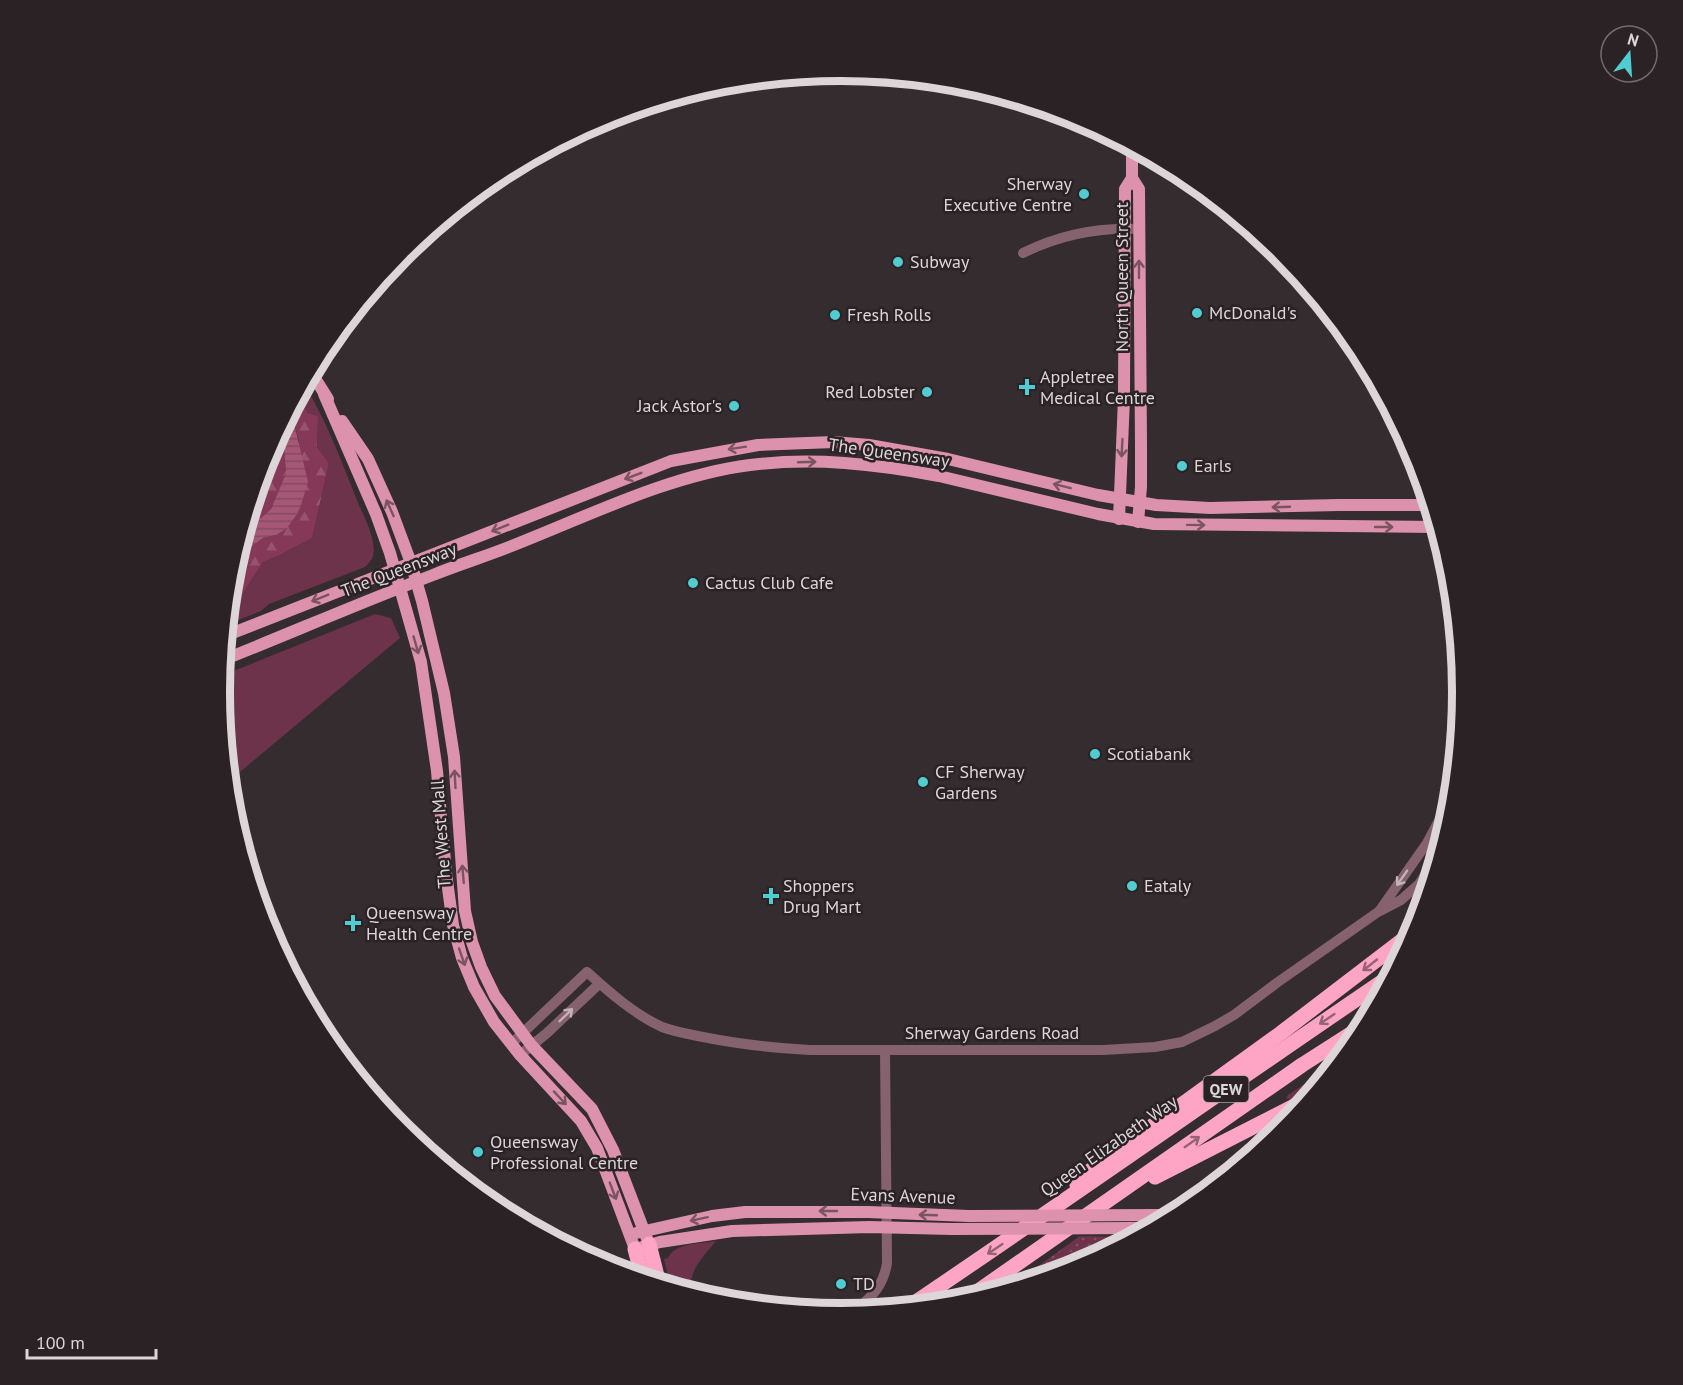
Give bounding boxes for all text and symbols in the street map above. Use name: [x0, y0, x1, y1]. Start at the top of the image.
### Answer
north arrow: [1599, 24, 1659, 84]
text: N: [1625, 29, 1641, 51]
place label: Sherway Executive Centre: [943, 172, 1073, 216]
marker: Sherway Executive Centre: [1077, 187, 1091, 201]
street label: North Queen Street: [1110, 202, 1133, 352]
place label: Subway: [910, 250, 970, 273]
marker: Subway: [891, 255, 905, 269]
one-way arrow: [1133, 260, 1145, 280]
place label: McDonald's: [1209, 301, 1297, 324]
place label: Fresh Rolls: [847, 303, 931, 326]
marker: McDonald's: [1190, 306, 1204, 320]
marker: Fresh Rolls: [828, 308, 842, 322]
place label: Appletree Medical Centre: [1040, 365, 1155, 409]
marker: Appletree Medical Centre: [1018, 378, 1036, 396]
place label: Red Lobster: [825, 380, 915, 403]
marker: Red Lobster: [920, 385, 934, 399]
place label: Jack Astor's: [636, 394, 722, 417]
marker: Jack Astor's: [727, 399, 741, 413]
street label: The Queensway: [827, 433, 952, 472]
one-way arrow: [1116, 438, 1127, 458]
one-way arrow: [728, 443, 748, 454]
place label: Earls: [1194, 454, 1232, 477]
one-way arrow: [797, 456, 817, 467]
marker: Earls: [1175, 459, 1189, 473]
one-way arrow: [624, 471, 642, 482]
one-way arrow: [1053, 480, 1072, 492]
one-way arrow: [384, 500, 395, 518]
one-way arrow: [1271, 502, 1291, 513]
one-way arrow: [1186, 520, 1206, 531]
one-way arrow: [1374, 521, 1394, 533]
one-way arrow: [491, 523, 509, 534]
street label: The Queensway: [338, 537, 460, 602]
place label: Cactus Club Cafe: [705, 571, 834, 594]
marker: Cactus Club Cafe: [686, 576, 700, 590]
one-way arrow: [311, 594, 330, 605]
one-way arrow: [411, 635, 422, 654]
place label: Scotiabank: [1107, 742, 1191, 765]
marker: Scotiabank: [1088, 747, 1102, 761]
place label: CF Sherway Gardens: [935, 760, 1025, 804]
one-way arrow: [450, 770, 461, 790]
marker: CF Sherway Gardens: [916, 775, 930, 789]
street label: The West Mall: [425, 778, 456, 889]
one-way arrow: [457, 865, 468, 885]
one-way arrow: [1396, 870, 1408, 886]
place label: Shoppers Drug Mart: [783, 874, 861, 918]
place label: Eataly: [1144, 874, 1192, 897]
marker: Eataly: [1125, 879, 1139, 893]
marker: Shoppers Drug Mart: [764, 889, 778, 903]
place label: Queensway Health Centre: [366, 901, 472, 945]
marker: Queensway Health Centre: [344, 914, 362, 932]
one-way arrow: [458, 947, 469, 966]
one-way arrow: [1363, 958, 1379, 971]
one-way arrow: [559, 1008, 574, 1023]
one-way arrow: [1318, 1013, 1335, 1026]
street label: Sherway Gardens Road: [905, 1021, 1079, 1044]
road number: QEW: [1204, 1076, 1248, 1102]
street label: Queen Elizabeth Way: [1036, 1089, 1182, 1202]
one-way arrow: [553, 1091, 567, 1106]
place label: Queensway Professional Centre: [490, 1130, 638, 1174]
one-way arrow: [1183, 1136, 1200, 1148]
marker: Queensway Professional Centre: [471, 1145, 485, 1159]
one-way arrow: [609, 1182, 620, 1200]
street label: Evans Avenue: [850, 1182, 956, 1209]
one-way arrow: [818, 1205, 838, 1217]
one-way arrow: [918, 1209, 938, 1220]
one-way arrow: [690, 1213, 709, 1225]
one-way arrow: [987, 1243, 1004, 1255]
place label: TD: [853, 1272, 875, 1295]
marker: TD: [834, 1277, 848, 1291]
scale bar: [27, 1322, 156, 1360]
text: 100 m: [36, 1331, 85, 1354]

